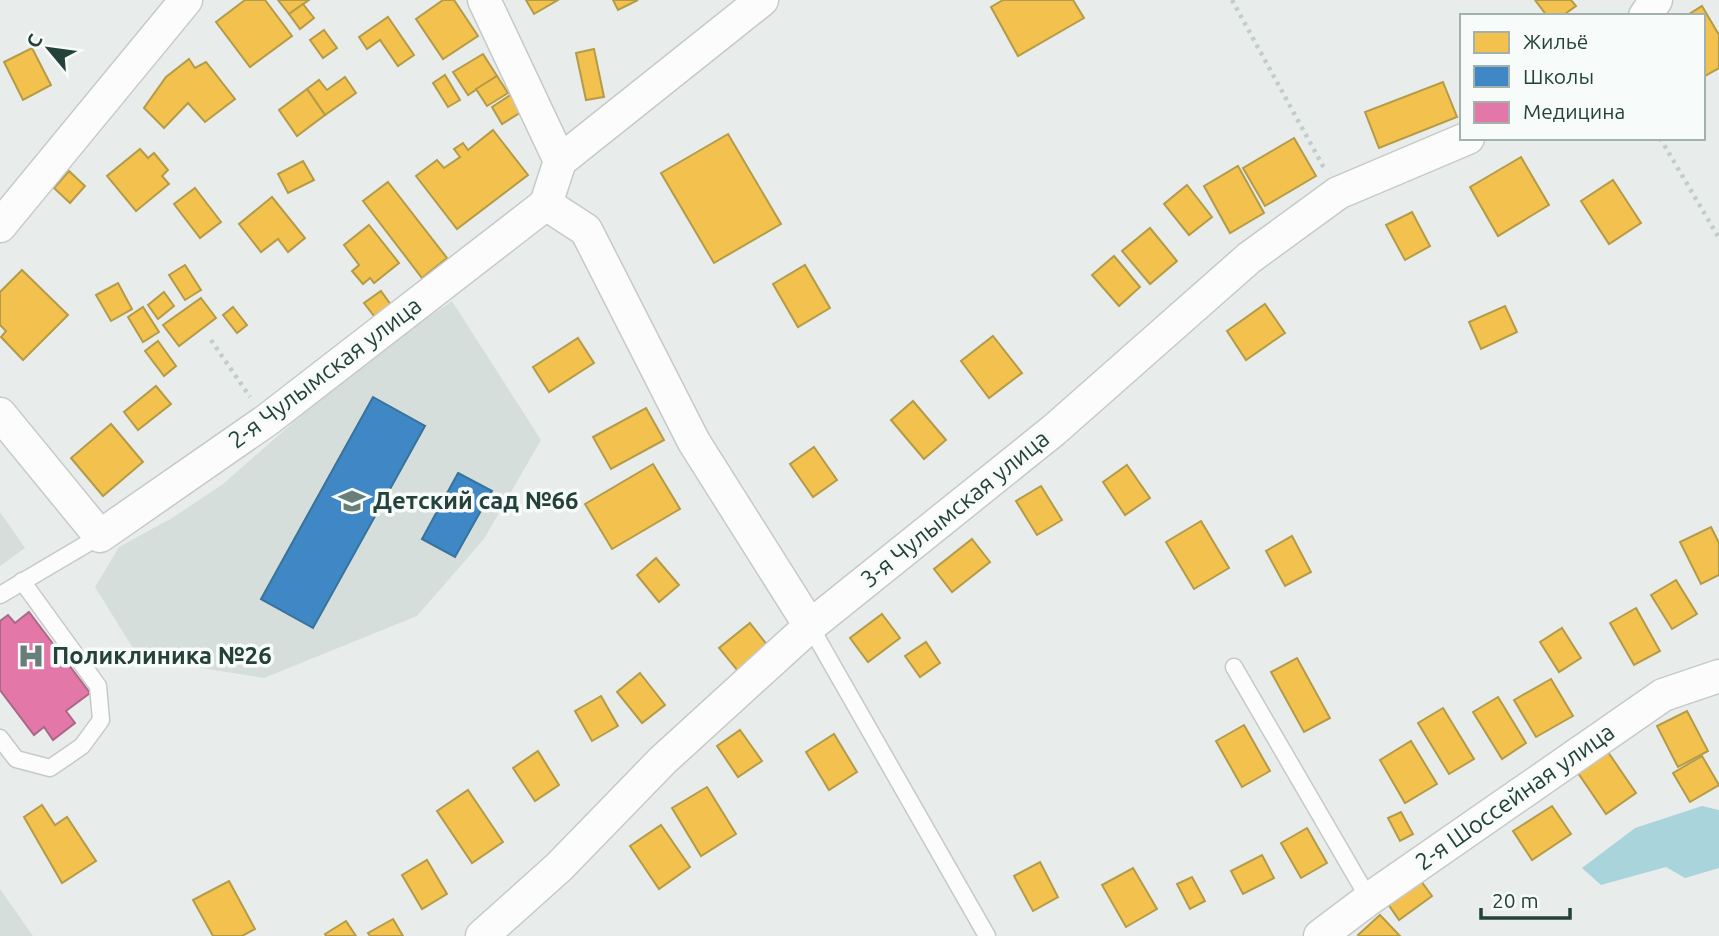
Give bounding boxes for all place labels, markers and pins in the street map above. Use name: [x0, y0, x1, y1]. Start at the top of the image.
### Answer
school or university icon: Детский сад №66: [337, 486, 367, 516]
place label: Детский сад №66: [373, 487, 579, 514]
hospital icon: Поликлиника №26: [16, 641, 46, 671]
place label: Поликлиника №26: [52, 642, 272, 669]

